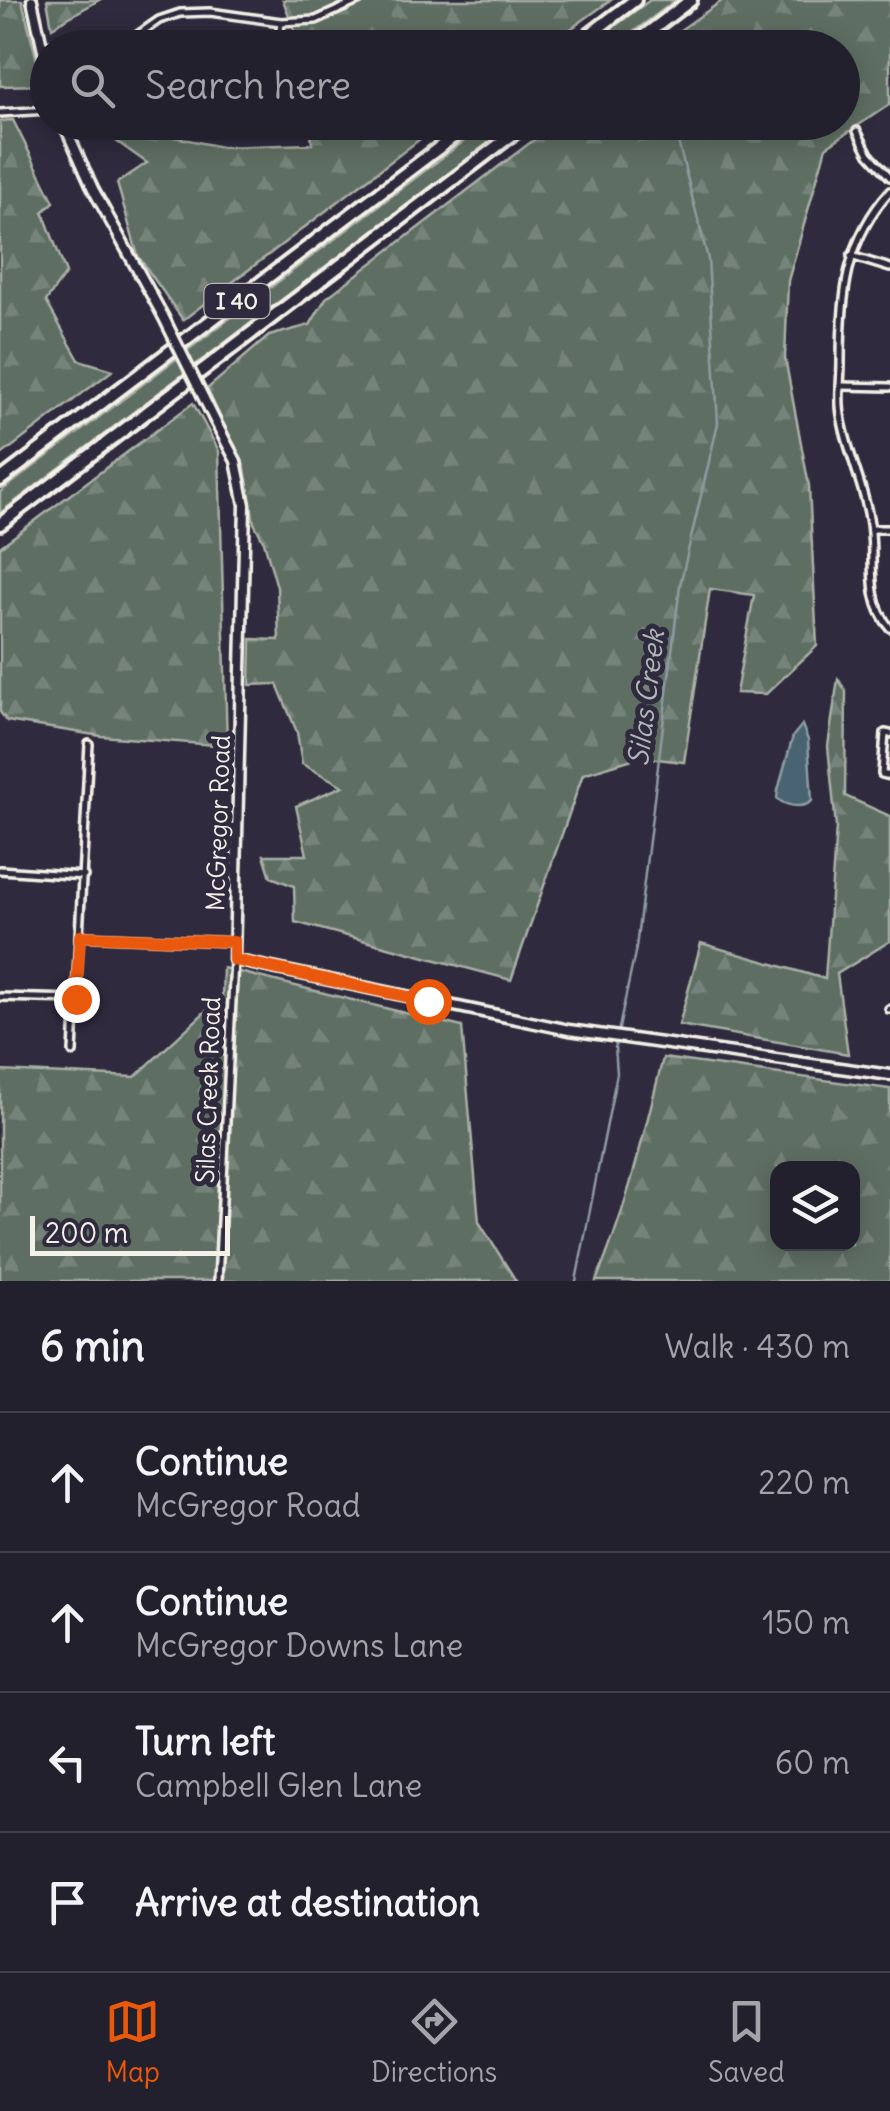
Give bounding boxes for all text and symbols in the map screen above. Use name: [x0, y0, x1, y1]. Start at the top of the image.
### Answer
search box: [30, 30, 860, 140]
icon: search: [65, 58, 120, 113]
text: Search here: [145, 62, 351, 109]
road number: I 40: [204, 284, 270, 318]
water label: Silas Creek: [620, 626, 672, 768]
street label: McGregor Road: [199, 734, 237, 912]
route end: [54, 977, 100, 1023]
route start: [406, 979, 452, 1025]
street label: Silas Creek Road: [189, 996, 227, 1184]
map controls: [770, 1161, 860, 1251]
button: layers: [770, 1161, 860, 1251]
scale bar: [30, 1211, 230, 1256]
text: 200 m: [45, 1215, 128, 1251]
text: 6 min: [40, 1320, 145, 1372]
text: Walk · 430 m: [664, 1326, 850, 1367]
text: Continue: [135, 1438, 288, 1485]
icon: ahead: [40, 1455, 95, 1510]
text: 220 m: [758, 1462, 850, 1503]
text: McGregor Road: [135, 1485, 361, 1526]
text: Continue: [135, 1578, 288, 1625]
icon: ahead: [40, 1595, 95, 1650]
text: 150 m: [762, 1602, 850, 1643]
text: McGregor Downs Lane: [135, 1625, 463, 1666]
text: Turn left: [135, 1718, 275, 1765]
icon: left: [40, 1735, 95, 1790]
text: 60 m: [775, 1742, 850, 1783]
text: Campbell Glen Lane: [135, 1765, 422, 1806]
icon: arrive: [40, 1875, 95, 1930]
text: Arrive at destination: [135, 1879, 480, 1926]
tab: Map: [105, 1994, 160, 2090]
tab: Directions: [371, 1994, 497, 2090]
tab: Saved: [708, 1994, 785, 2090]

